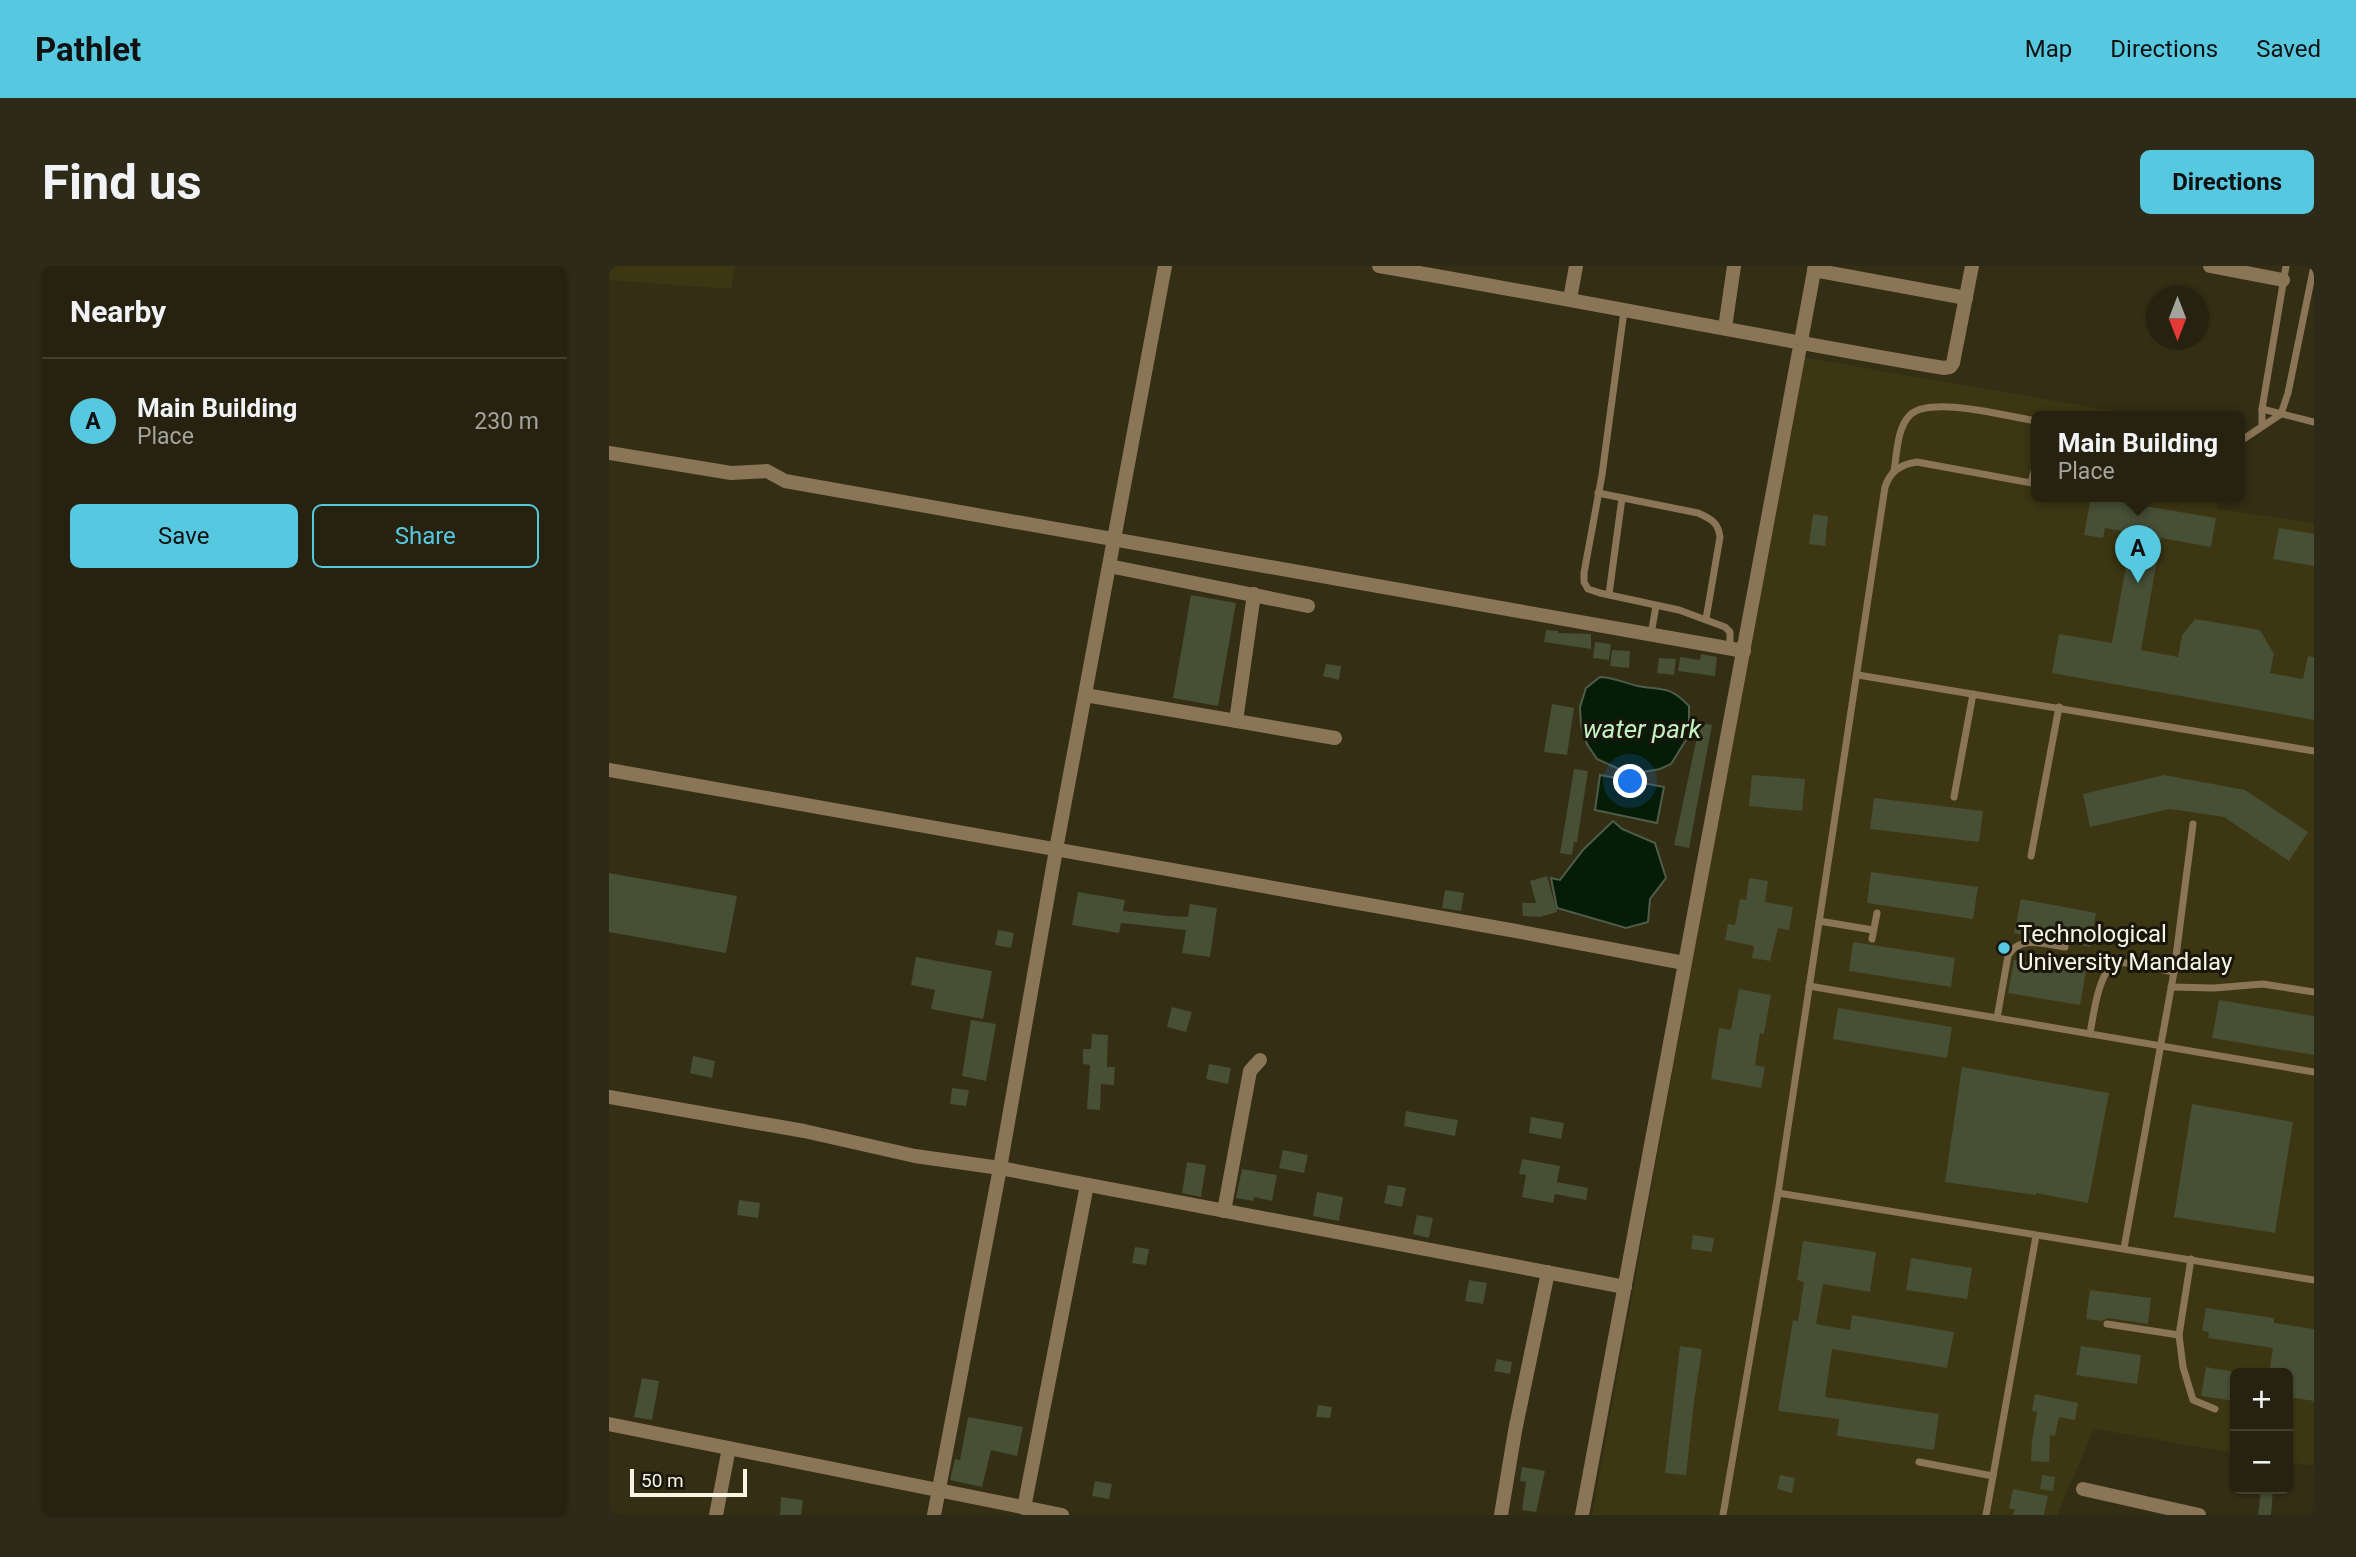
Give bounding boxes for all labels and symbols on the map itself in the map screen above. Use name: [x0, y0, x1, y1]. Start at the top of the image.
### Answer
north arrow: [2146, 287, 2209, 350]
pin: A: [2115, 525, 2161, 583]
water label: water park: [1583, 714, 1702, 744]
your location: [1613, 764, 1647, 798]
place label: Technological University Mandalay: [2018, 920, 2233, 976]
marker: Technological University Mandalay: [1996, 940, 2012, 956]
scale bar: [630, 1466, 747, 1498]

